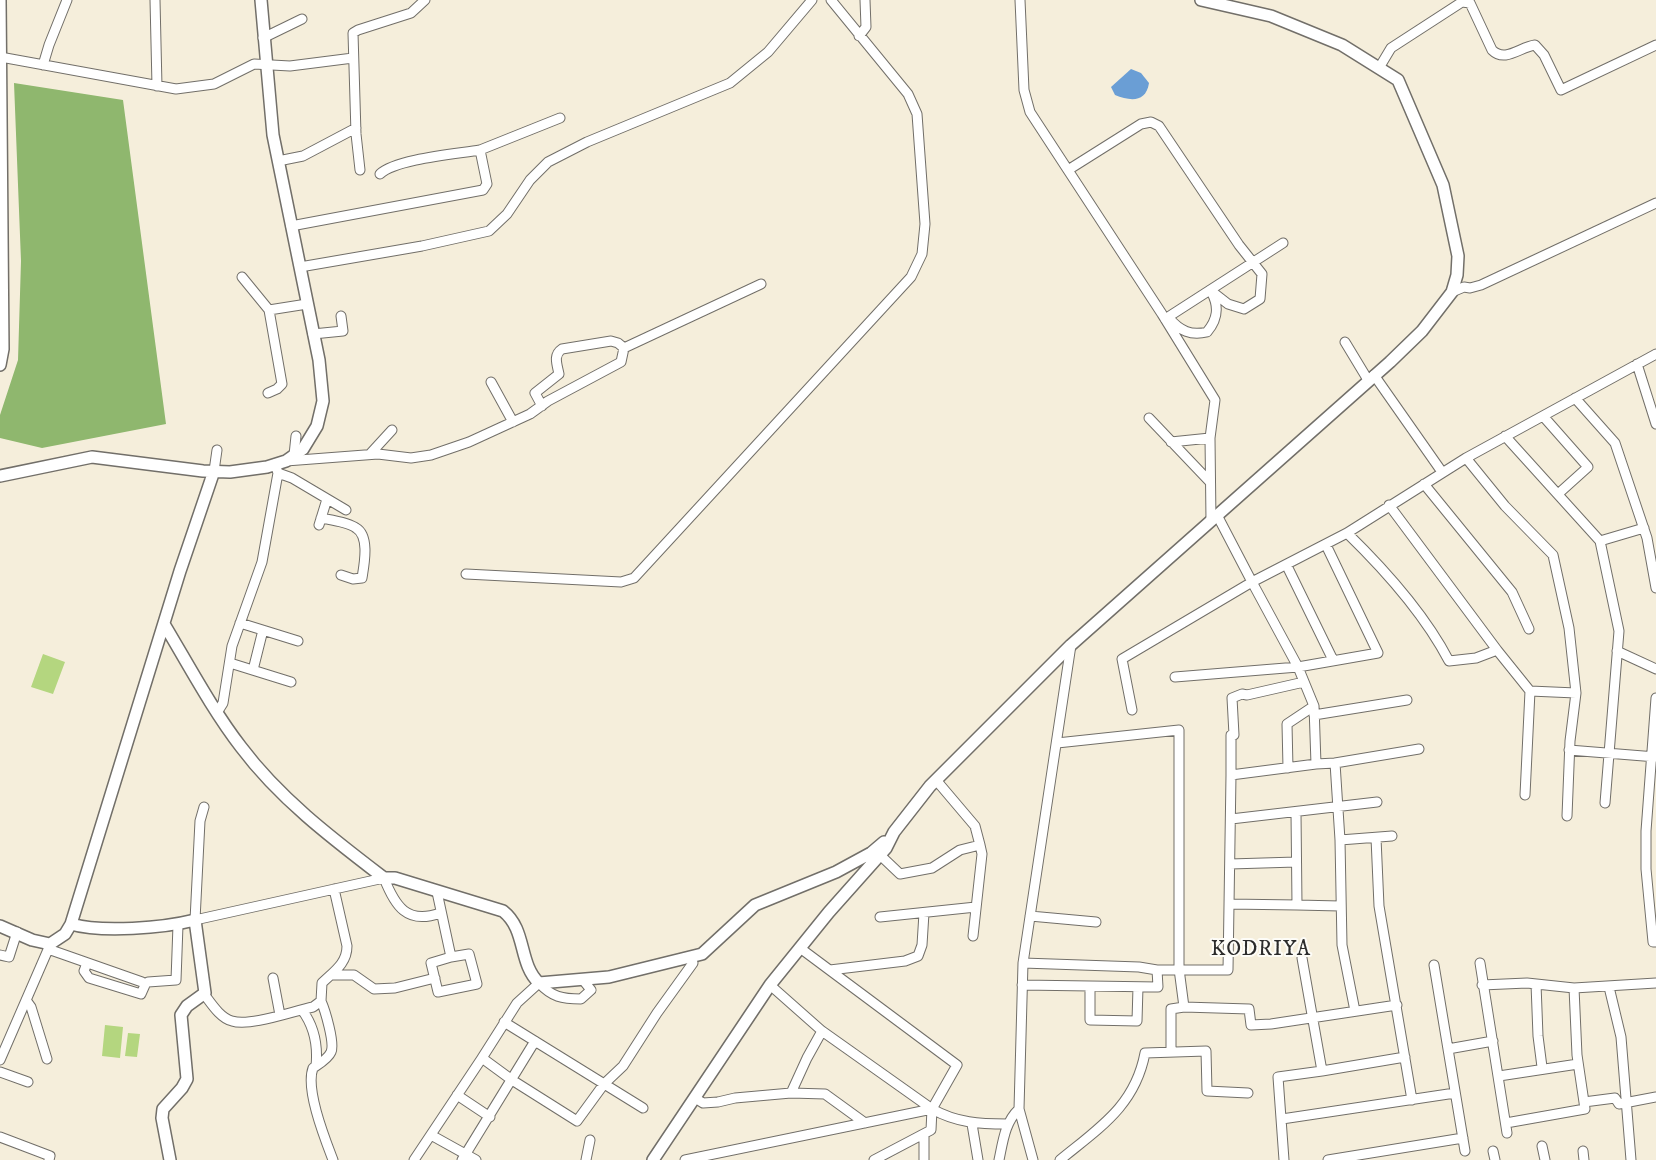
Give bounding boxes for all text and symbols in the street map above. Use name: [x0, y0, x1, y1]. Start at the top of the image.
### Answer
district label: KODRIYA: [1210, 938, 1312, 964]

